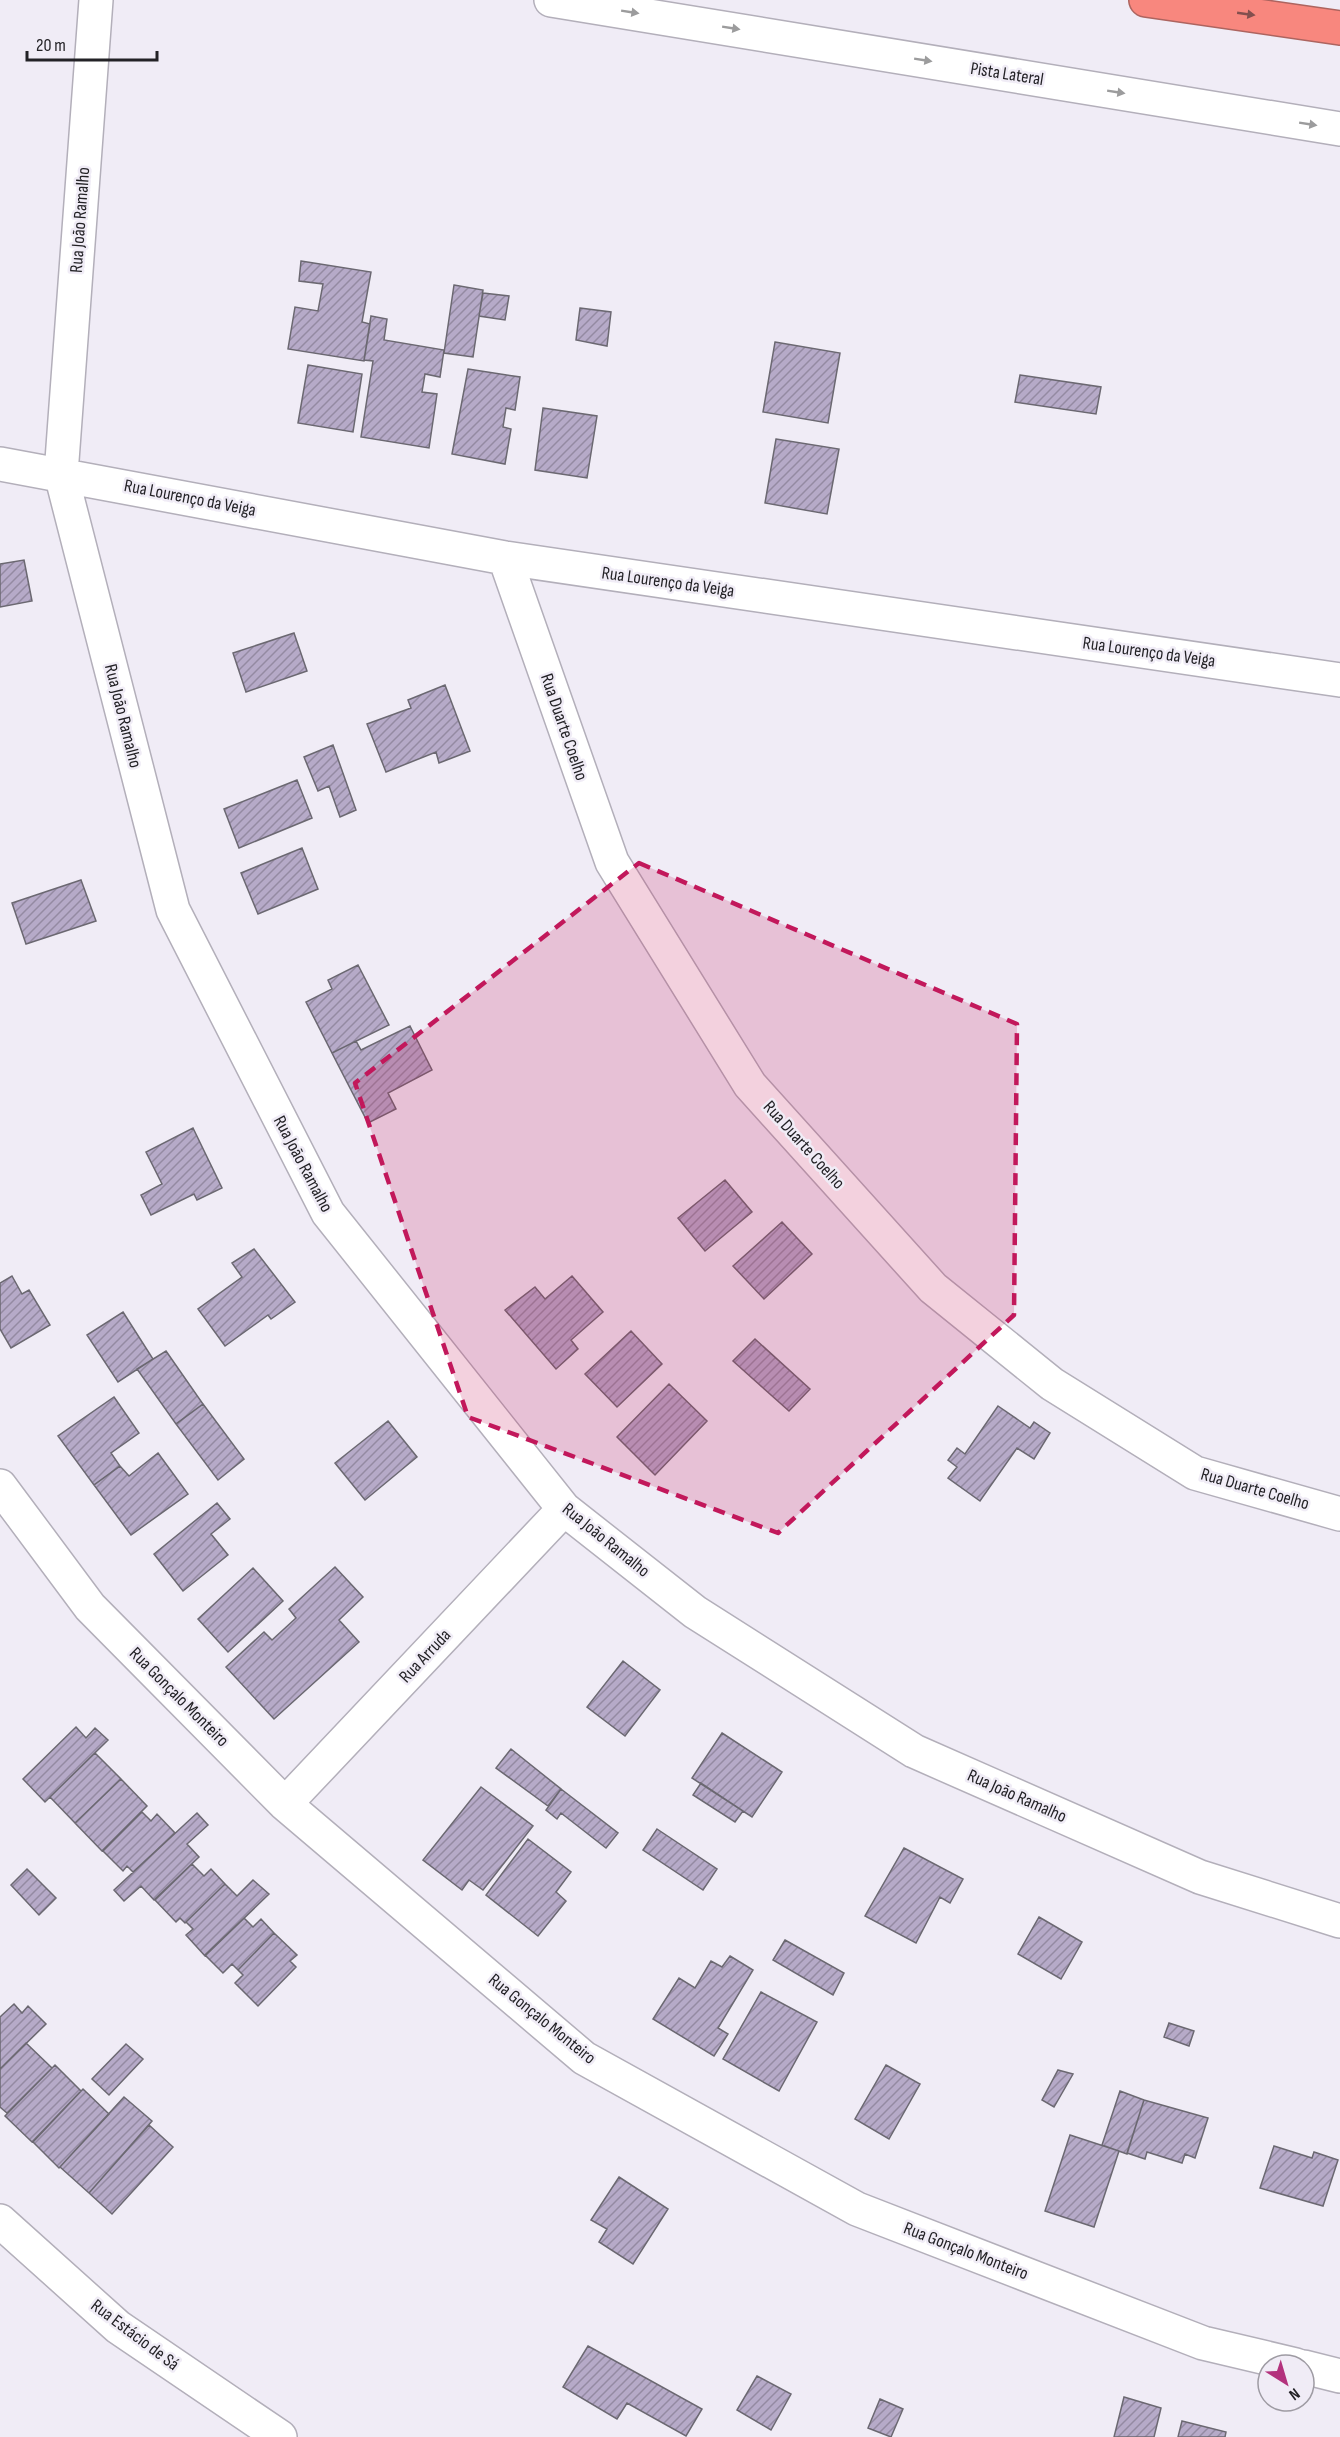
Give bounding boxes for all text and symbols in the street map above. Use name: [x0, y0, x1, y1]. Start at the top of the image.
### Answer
one-way arrow: [621, 8, 640, 17]
one-way arrow: [1236, 10, 1255, 19]
scale bar: [27, 24, 158, 62]
one-way arrow: [722, 24, 741, 33]
text: 20 m: [36, 35, 66, 56]
one-way arrow: [914, 56, 933, 65]
street label: Pista Lateral: [969, 58, 1045, 90]
one-way arrow: [1106, 88, 1125, 97]
one-way arrow: [1299, 119, 1318, 128]
street label: Rua João Ramalho: [66, 166, 94, 274]
street label: Rua Lourenço da Veiga: [122, 475, 258, 521]
street label: Rua Lourenço da Veiga: [600, 562, 736, 602]
street label: Rua Lourenço da Veiga: [1081, 632, 1217, 672]
street label: Rua João Ramalho: [100, 662, 146, 770]
street label: Rua Duarte Coelho: [536, 671, 592, 783]
street label: Rua Duarte Coelho: [759, 1097, 849, 1193]
street label: Rua João Ramalho: [269, 1112, 337, 1216]
street label: Rua Duarte Coelho: [1198, 1464, 1312, 1514]
street label: Rua João Ramalho: [558, 1498, 654, 1582]
street label: Rua Arruda: [395, 1625, 455, 1687]
street label: Rua Gonçalo Monteiro: [125, 1643, 233, 1751]
street label: Rua João Ramalho: [964, 1765, 1070, 1827]
street label: Rua Gonçalo Monteiro: [484, 1969, 600, 2069]
street label: Rua Gonçalo Monteiro: [901, 2218, 1031, 2284]
street label: Rua Estácio de Sá: [87, 2295, 183, 2375]
north arrow: [1256, 2353, 1316, 2413]
text: N: [1285, 2384, 1303, 2404]

